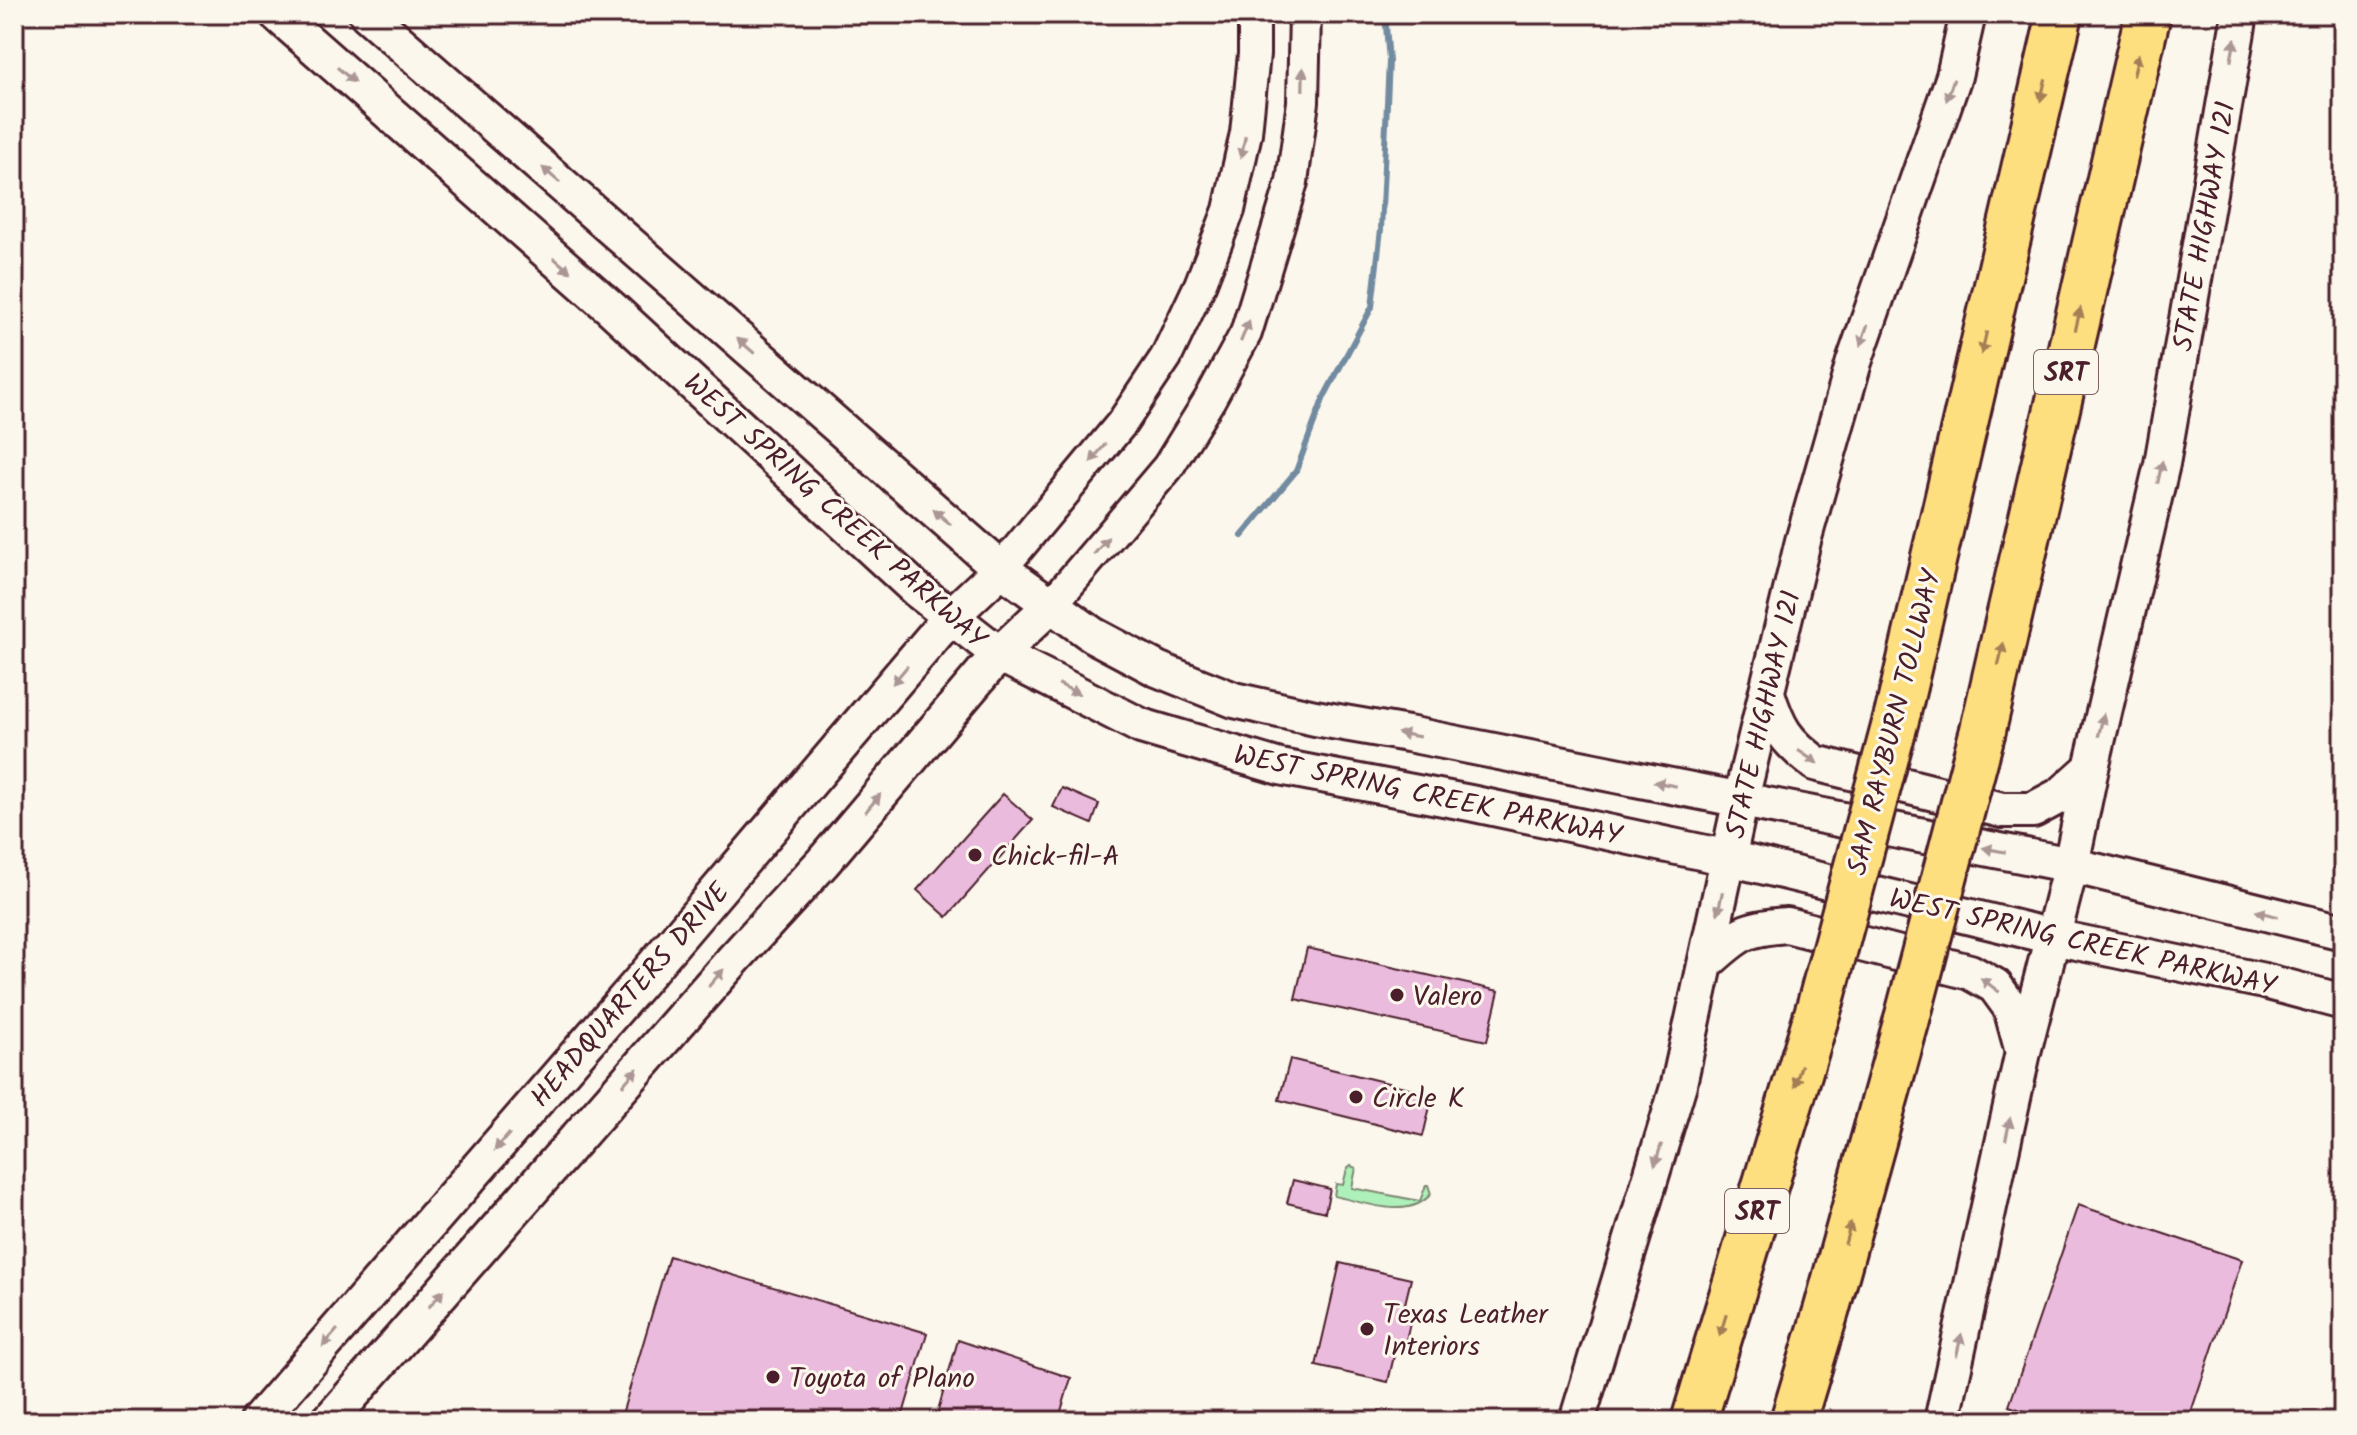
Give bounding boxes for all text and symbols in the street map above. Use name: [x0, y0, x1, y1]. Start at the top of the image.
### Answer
one-way arrow: [2227, 37, 2239, 62]
one-way arrow: [2130, 53, 2143, 78]
one-way arrow: [336, 66, 356, 83]
one-way arrow: [1297, 66, 1310, 91]
one-way arrow: [1943, 78, 1955, 102]
one-way arrow: [2036, 78, 2049, 103]
street label: STATE HIGHWAY 121: [2161, 98, 2250, 355]
one-way arrow: [1236, 135, 1249, 160]
one-way arrow: [541, 167, 561, 184]
one-way arrow: [553, 256, 572, 274]
one-way arrow: [2072, 306, 2085, 331]
one-way arrow: [1239, 319, 1252, 343]
one-way arrow: [1857, 323, 1869, 347]
one-way arrow: [1977, 331, 1990, 356]
one-way arrow: [737, 338, 757, 355]
road number: SRT: [2034, 350, 2098, 394]
street label: WEST SPRING CREEK PARKWAY: [672, 363, 997, 662]
one-way arrow: [1089, 442, 1106, 463]
one-way arrow: [2154, 459, 2167, 484]
one-way arrow: [933, 509, 953, 526]
one-way arrow: [1092, 536, 1110, 555]
street label: SAM RAYBURN TOLLWAY: [1836, 564, 1955, 880]
street label: STATE HIGHWAY 121: [1714, 586, 1815, 843]
one-way arrow: [1995, 641, 2008, 666]
one-way arrow: [892, 665, 909, 685]
one-way arrow: [1058, 682, 1081, 695]
one-way arrow: [2095, 712, 2108, 737]
one-way arrow: [1397, 728, 1422, 740]
street label: WEST SPRING CREEK PARKWAY: [1229, 733, 1626, 860]
one-way arrow: [1797, 749, 1818, 764]
one-way arrow: [1652, 777, 1677, 790]
one-way arrow: [864, 793, 881, 813]
place label: Chick-fil-A: [991, 835, 1119, 880]
one-way arrow: [1981, 843, 2006, 855]
marker: Chick-fil-A: [966, 846, 984, 864]
street label: HEADQUARTERS DRIVE: [520, 872, 742, 1119]
street label: WEST SPRING CREEK PARKWAY: [1885, 877, 2281, 1010]
one-way arrow: [1713, 890, 1726, 915]
one-way arrow: [2255, 907, 2280, 919]
one-way arrow: [707, 969, 725, 988]
place label: Valero: [1413, 975, 1482, 1020]
one-way arrow: [1979, 977, 2000, 994]
marker: Valero: [1388, 986, 1406, 1004]
one-way arrow: [1791, 1064, 1804, 1088]
one-way arrow: [621, 1067, 639, 1086]
place label: Circle K: [1372, 1077, 1465, 1122]
marker: Circle K: [1347, 1088, 1365, 1106]
one-way arrow: [2002, 1117, 2014, 1142]
one-way arrow: [493, 1132, 511, 1151]
one-way arrow: [1651, 1143, 1664, 1167]
road number: SRT: [1725, 1189, 1789, 1233]
one-way arrow: [1842, 1220, 1855, 1244]
one-way arrow: [427, 1290, 444, 1310]
place label: Texas Leather Interiors: [1383, 1293, 1549, 1370]
one-way arrow: [1716, 1313, 1729, 1337]
marker: Texas Leather Interiors: [1358, 1320, 1376, 1338]
one-way arrow: [322, 1328, 340, 1347]
one-way arrow: [1953, 1332, 1966, 1357]
place label: Toyota of Plano: [789, 1357, 975, 1402]
marker: Toyota of Plano: [764, 1368, 782, 1386]

